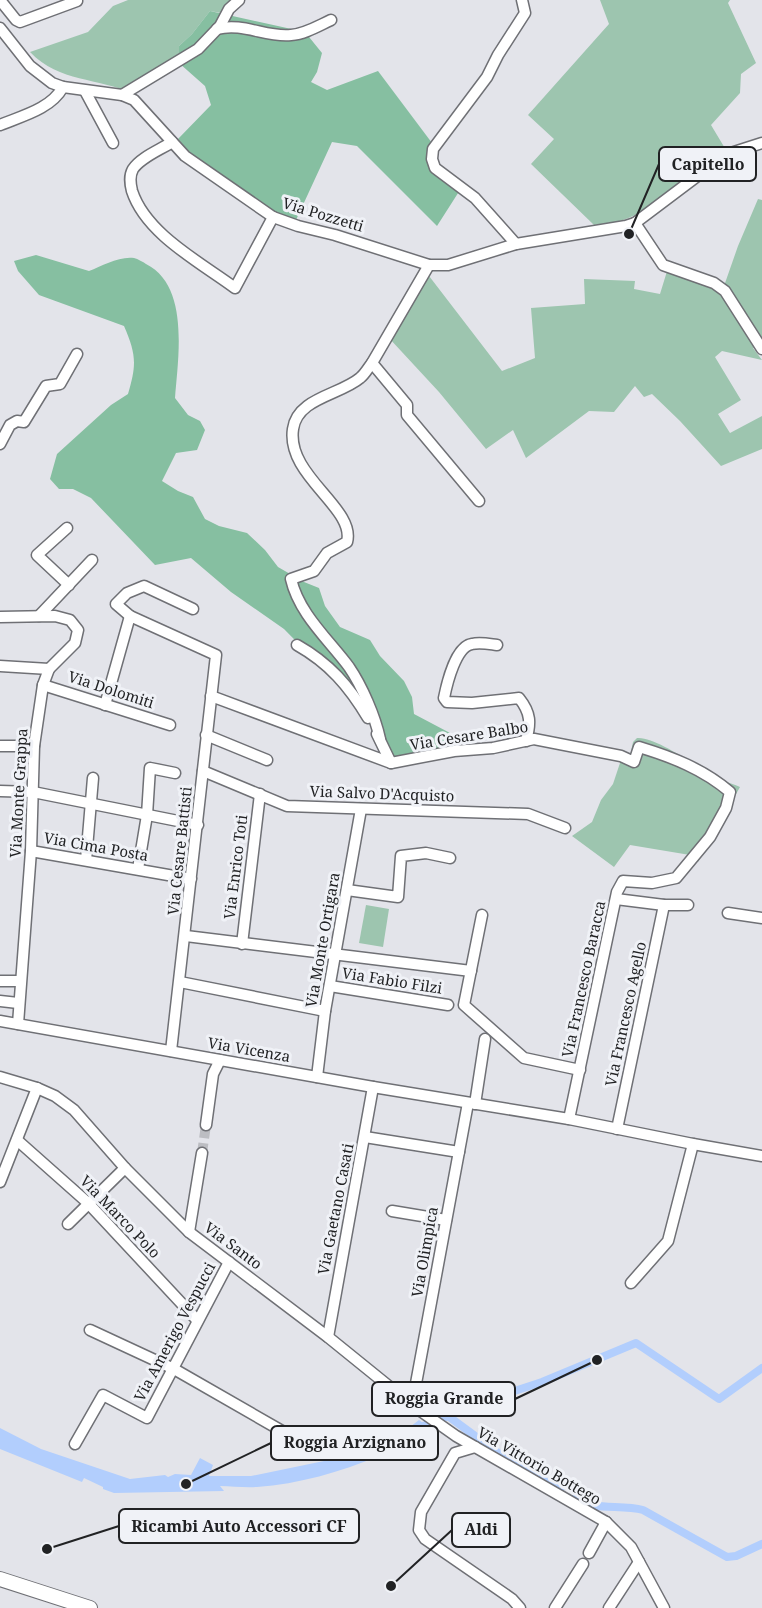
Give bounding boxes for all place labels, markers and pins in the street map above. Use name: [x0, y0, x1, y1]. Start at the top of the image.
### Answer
callout: Capitello: [659, 147, 756, 181]
callout: Roggia Grande: [372, 1382, 515, 1416]
callout: Roggia Arzignano: [271, 1426, 438, 1460]
callout: Ricambi Auto Accessori CF: [119, 1509, 359, 1543]
callout: Aldi: [452, 1513, 510, 1547]

